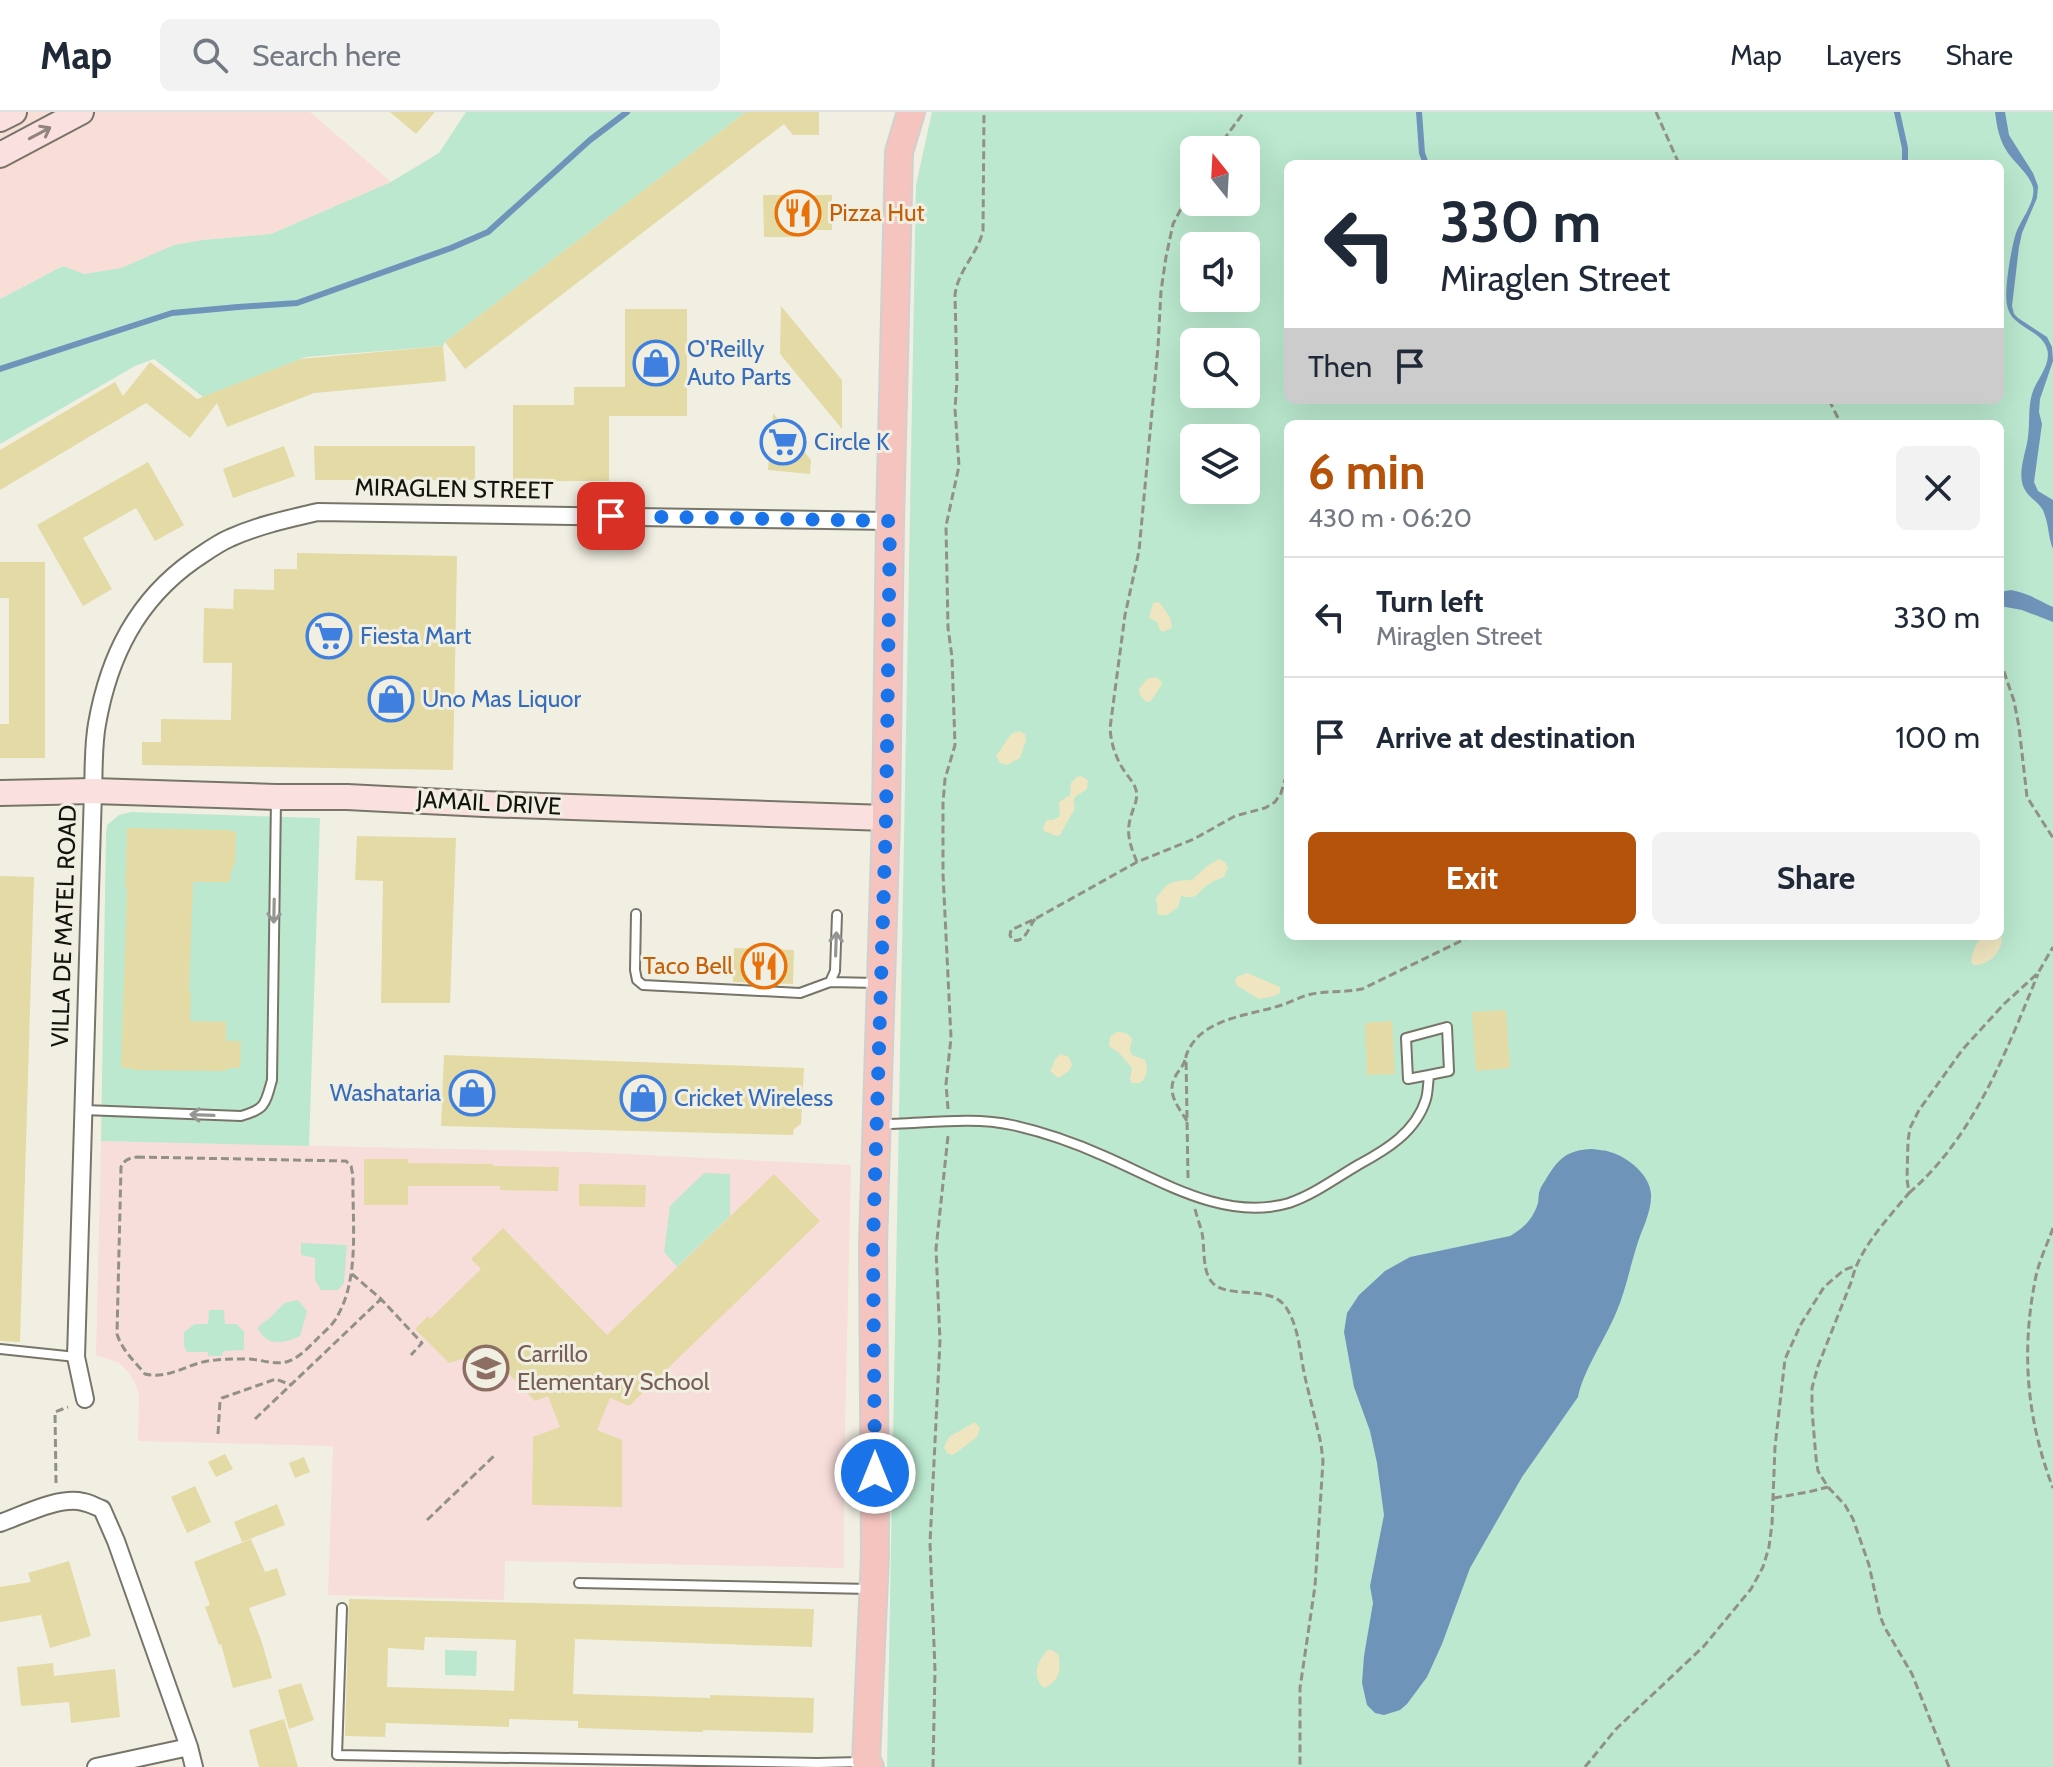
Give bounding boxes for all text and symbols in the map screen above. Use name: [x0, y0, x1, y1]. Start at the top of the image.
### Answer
search box: [160, 19, 720, 91]
text: Map: [40, 32, 112, 79]
icon: search: [188, 33, 232, 77]
text: Search here: [252, 37, 401, 74]
text: Map: [1730, 38, 1782, 72]
text: Layers: [1826, 38, 1901, 72]
text: Share: [1945, 38, 2013, 72]
one-way arrow: [28, 125, 52, 141]
north arrow: [1180, 136, 1260, 216]
map controls: [1180, 136, 1260, 504]
text: 330 m: [1440, 188, 1601, 256]
restaurant icon: Pizza Hut: [774, 189, 822, 237]
icon: left: [1308, 192, 1412, 296]
place label: Pizza Hut: [829, 198, 925, 227]
button: sound: [1180, 232, 1260, 312]
text: Miraglen Street: [1440, 256, 1670, 300]
button: search: [1180, 328, 1260, 408]
place label: O'Reilly Auto Parts: [687, 334, 791, 391]
shop icon: O'Reilly Auto Parts: [632, 339, 680, 387]
icon: arrive: [1388, 344, 1432, 388]
text: Then: [1308, 348, 1372, 385]
supermarket icon: Circle K: [759, 418, 807, 466]
button: layers: [1180, 424, 1260, 504]
place label: Circle K: [814, 427, 890, 456]
text: 6 min: [1308, 443, 1426, 501]
button: close: [1896, 446, 1980, 530]
street label: MIRAGLEN STREET: [354, 472, 554, 505]
pin: [577, 482, 645, 550]
icon: arrive: [589, 494, 633, 538]
text: 430 m · 06:20: [1308, 502, 1472, 534]
text: Turn left: [1376, 583, 1484, 620]
icon: left: [1308, 595, 1352, 639]
text: 330 m: [1894, 599, 1980, 636]
supermarket icon: Fiesta Mart: [305, 612, 353, 660]
text: Miraglen Street: [1376, 620, 1542, 652]
place label: Fiesta Mart: [360, 621, 471, 650]
shop icon: Uno Mas Liquor: [367, 675, 415, 723]
place label: Uno Mas Liquor: [422, 684, 581, 713]
icon: arrive: [1308, 715, 1352, 759]
text: Arrive at destination: [1376, 719, 1636, 756]
text: 100 m: [1895, 719, 1980, 756]
street label: JAMAIL DRIVE: [415, 784, 562, 821]
street label: VILLA DE MATEL ROAD: [45, 804, 82, 1048]
button: Exit: [1308, 832, 1636, 924]
button: Share: [1652, 832, 1980, 924]
one-way arrow: [267, 897, 282, 924]
one-way arrow: [829, 932, 844, 958]
restaurant icon: Taco Bell: [740, 942, 788, 990]
place label: Taco Bell: [643, 951, 733, 980]
shop icon: Washataria: [448, 1069, 496, 1117]
shop icon: Cricket Wireless: [619, 1074, 667, 1122]
place label: Washataria: [330, 1078, 441, 1107]
place label: Cricket Wireless: [674, 1083, 833, 1112]
one-way arrow: [189, 1107, 216, 1122]
place label: Carrillo Elementary School: [517, 1339, 710, 1396]
school or university icon: Carrillo Elementary School: [462, 1344, 510, 1392]
position arrow: [833, 1431, 917, 1515]

